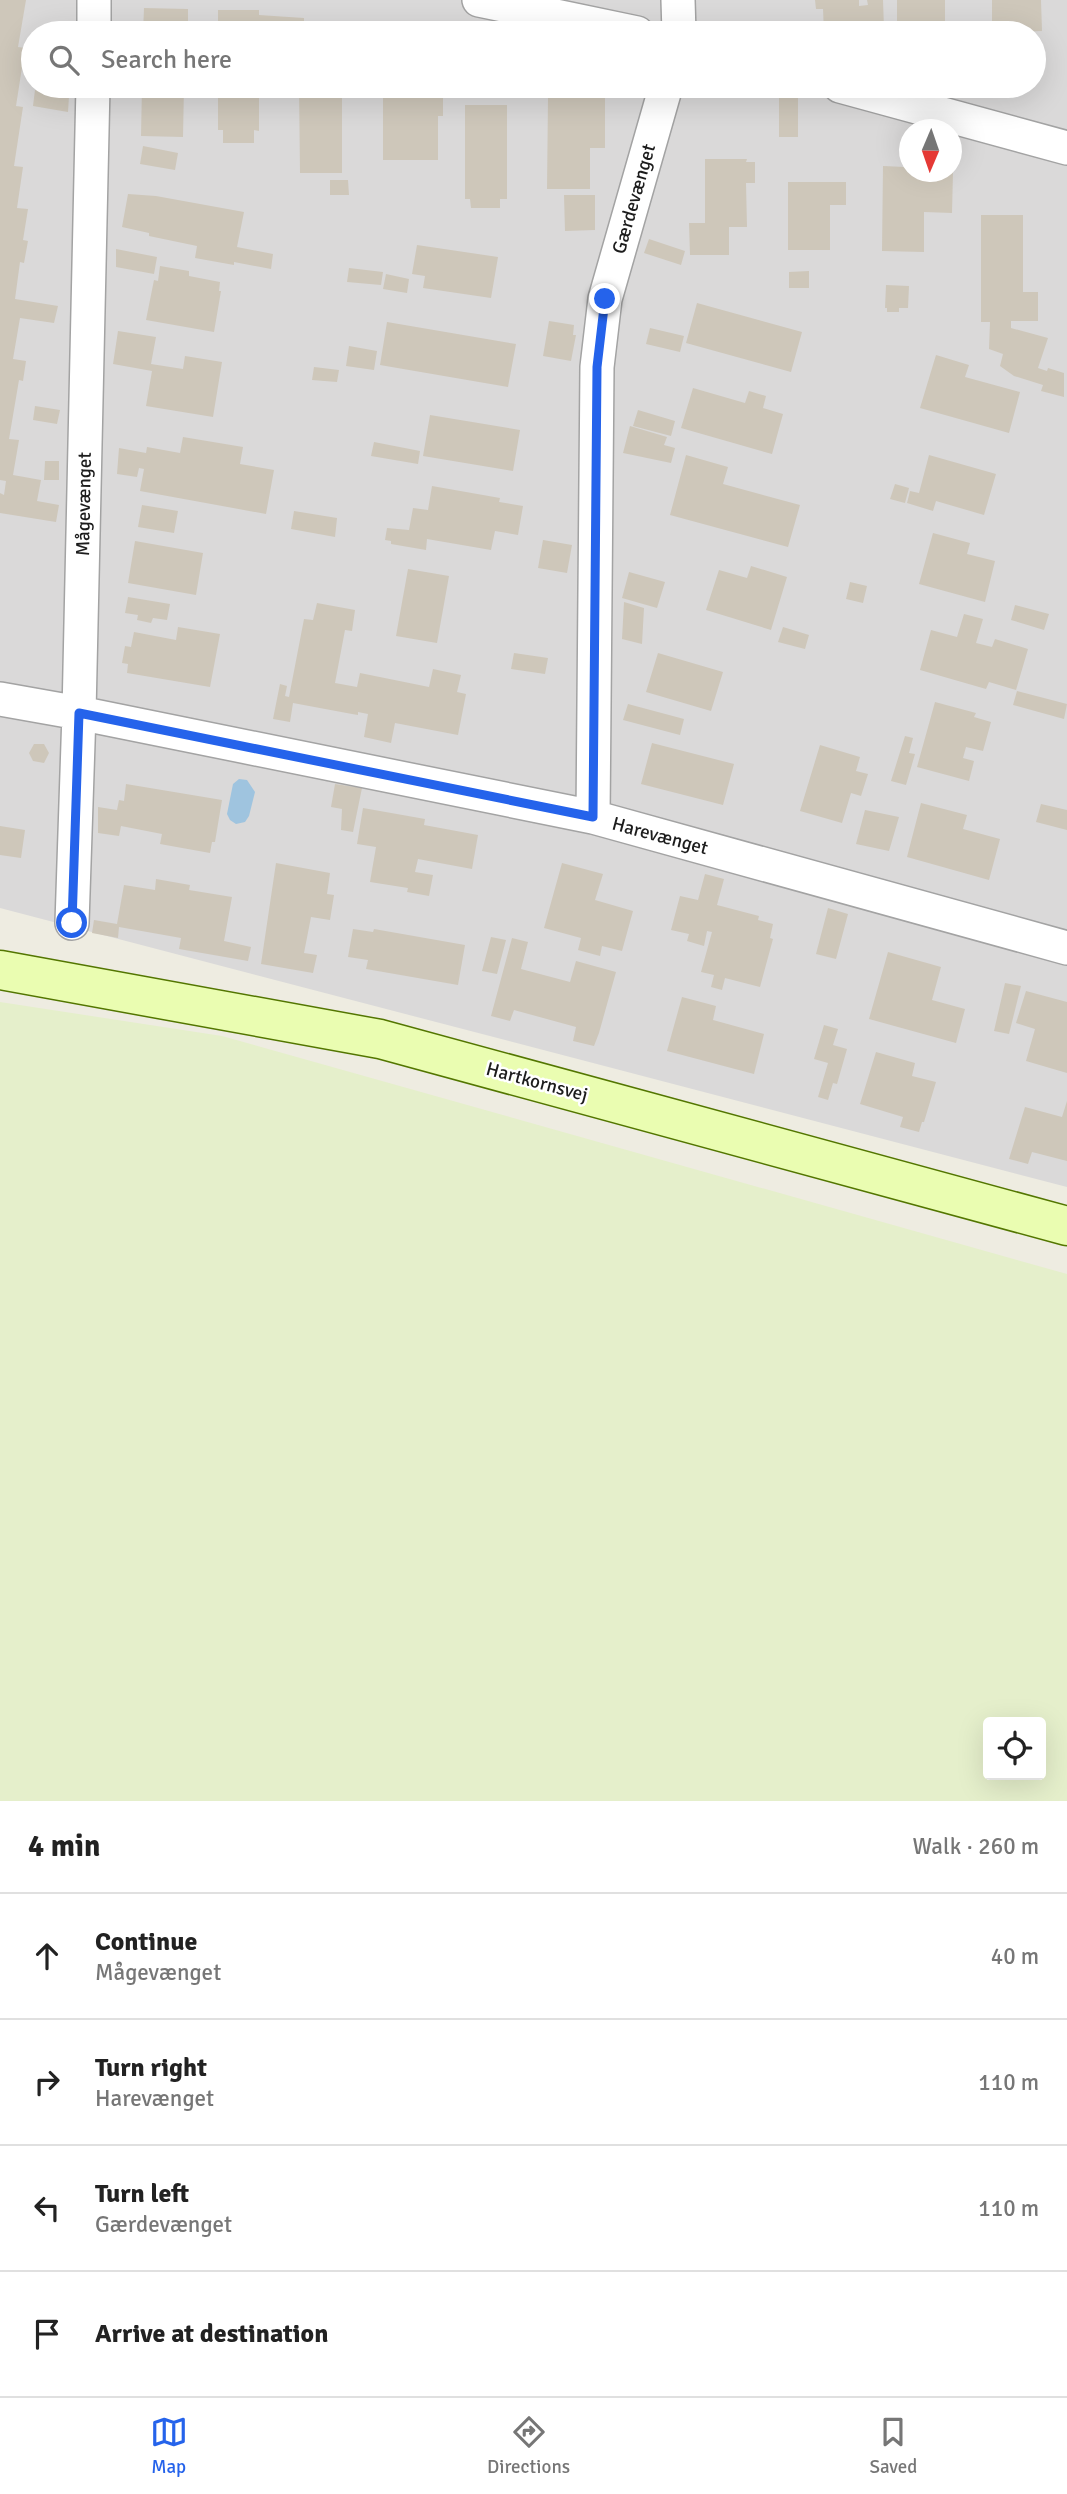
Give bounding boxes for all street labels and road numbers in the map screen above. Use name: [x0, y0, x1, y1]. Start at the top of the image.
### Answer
street label: Gærdevænget: [607, 141, 661, 257]
street label: Mågevænget: [71, 451, 97, 556]
street label: Harevænget: [609, 812, 711, 860]
street label: Hartkornsvej: [483, 1057, 591, 1107]

